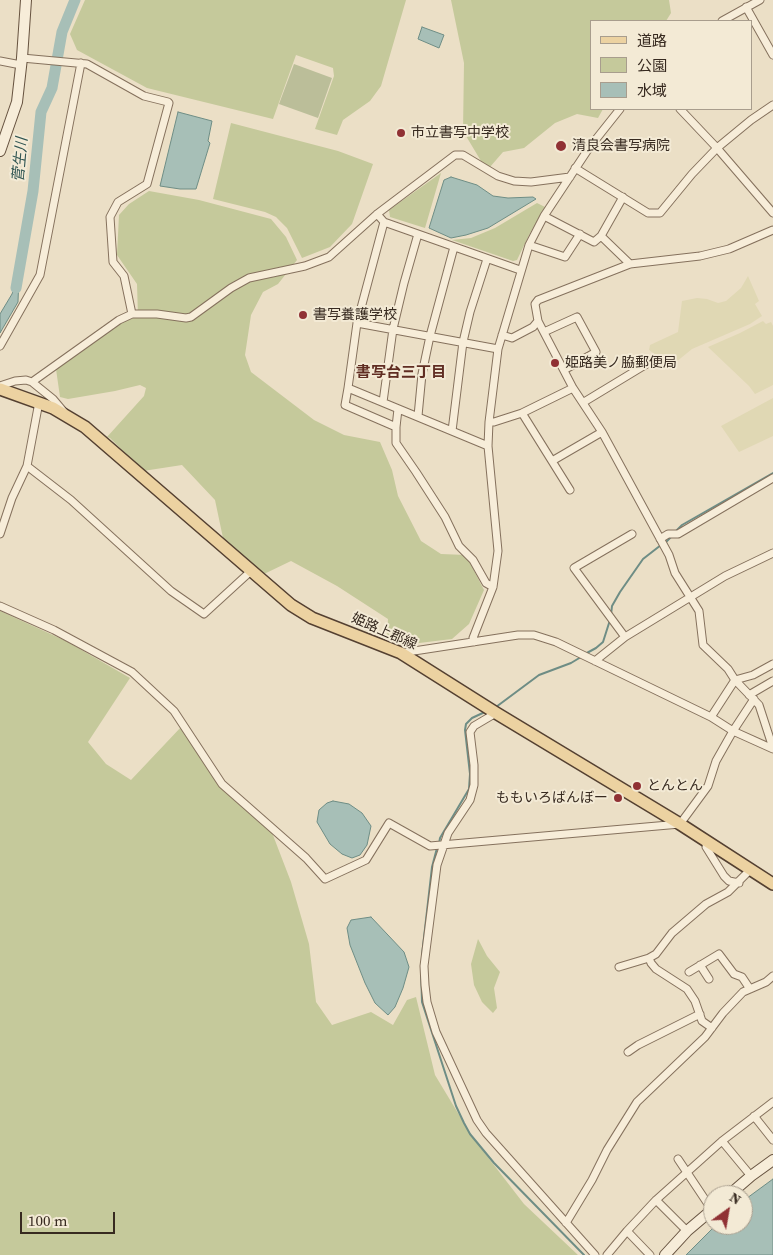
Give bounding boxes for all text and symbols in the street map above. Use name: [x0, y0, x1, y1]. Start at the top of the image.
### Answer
legend: [590, 20, 753, 110]
text: 道路: [637, 30, 667, 51]
text: 公園: [637, 55, 667, 76]
text: 水域: [637, 80, 667, 101]
place label: 市立書写中学校: [411, 125, 509, 141]
marker: 市立書写中学校: [395, 127, 407, 139]
water label: 菅生川: [10, 137, 32, 183]
place label: 清良会書写病院: [572, 138, 670, 154]
marker: 清良会書写病院: [554, 139, 568, 153]
place label: 書写養護学校: [313, 307, 397, 323]
marker: 書写養護学校: [297, 309, 309, 321]
place label: 姫路美ノ脇郵便局: [565, 355, 677, 371]
marker: 姫路美ノ脇郵便局: [549, 357, 561, 369]
district label: 書写台三丁目: [356, 364, 446, 382]
street label: 姫路上郡線: [349, 610, 419, 654]
place label: とんとん: [647, 778, 703, 794]
marker: とんとん: [631, 780, 643, 792]
place label: ももいろばんぼー: [496, 790, 608, 806]
marker: ももいろばんぼー: [612, 792, 624, 804]
north arrow: [703, 1185, 753, 1235]
text: N: [726, 1187, 745, 1209]
scale bar: [22, 1202, 118, 1234]
text: 100 m: [28, 1210, 68, 1231]

